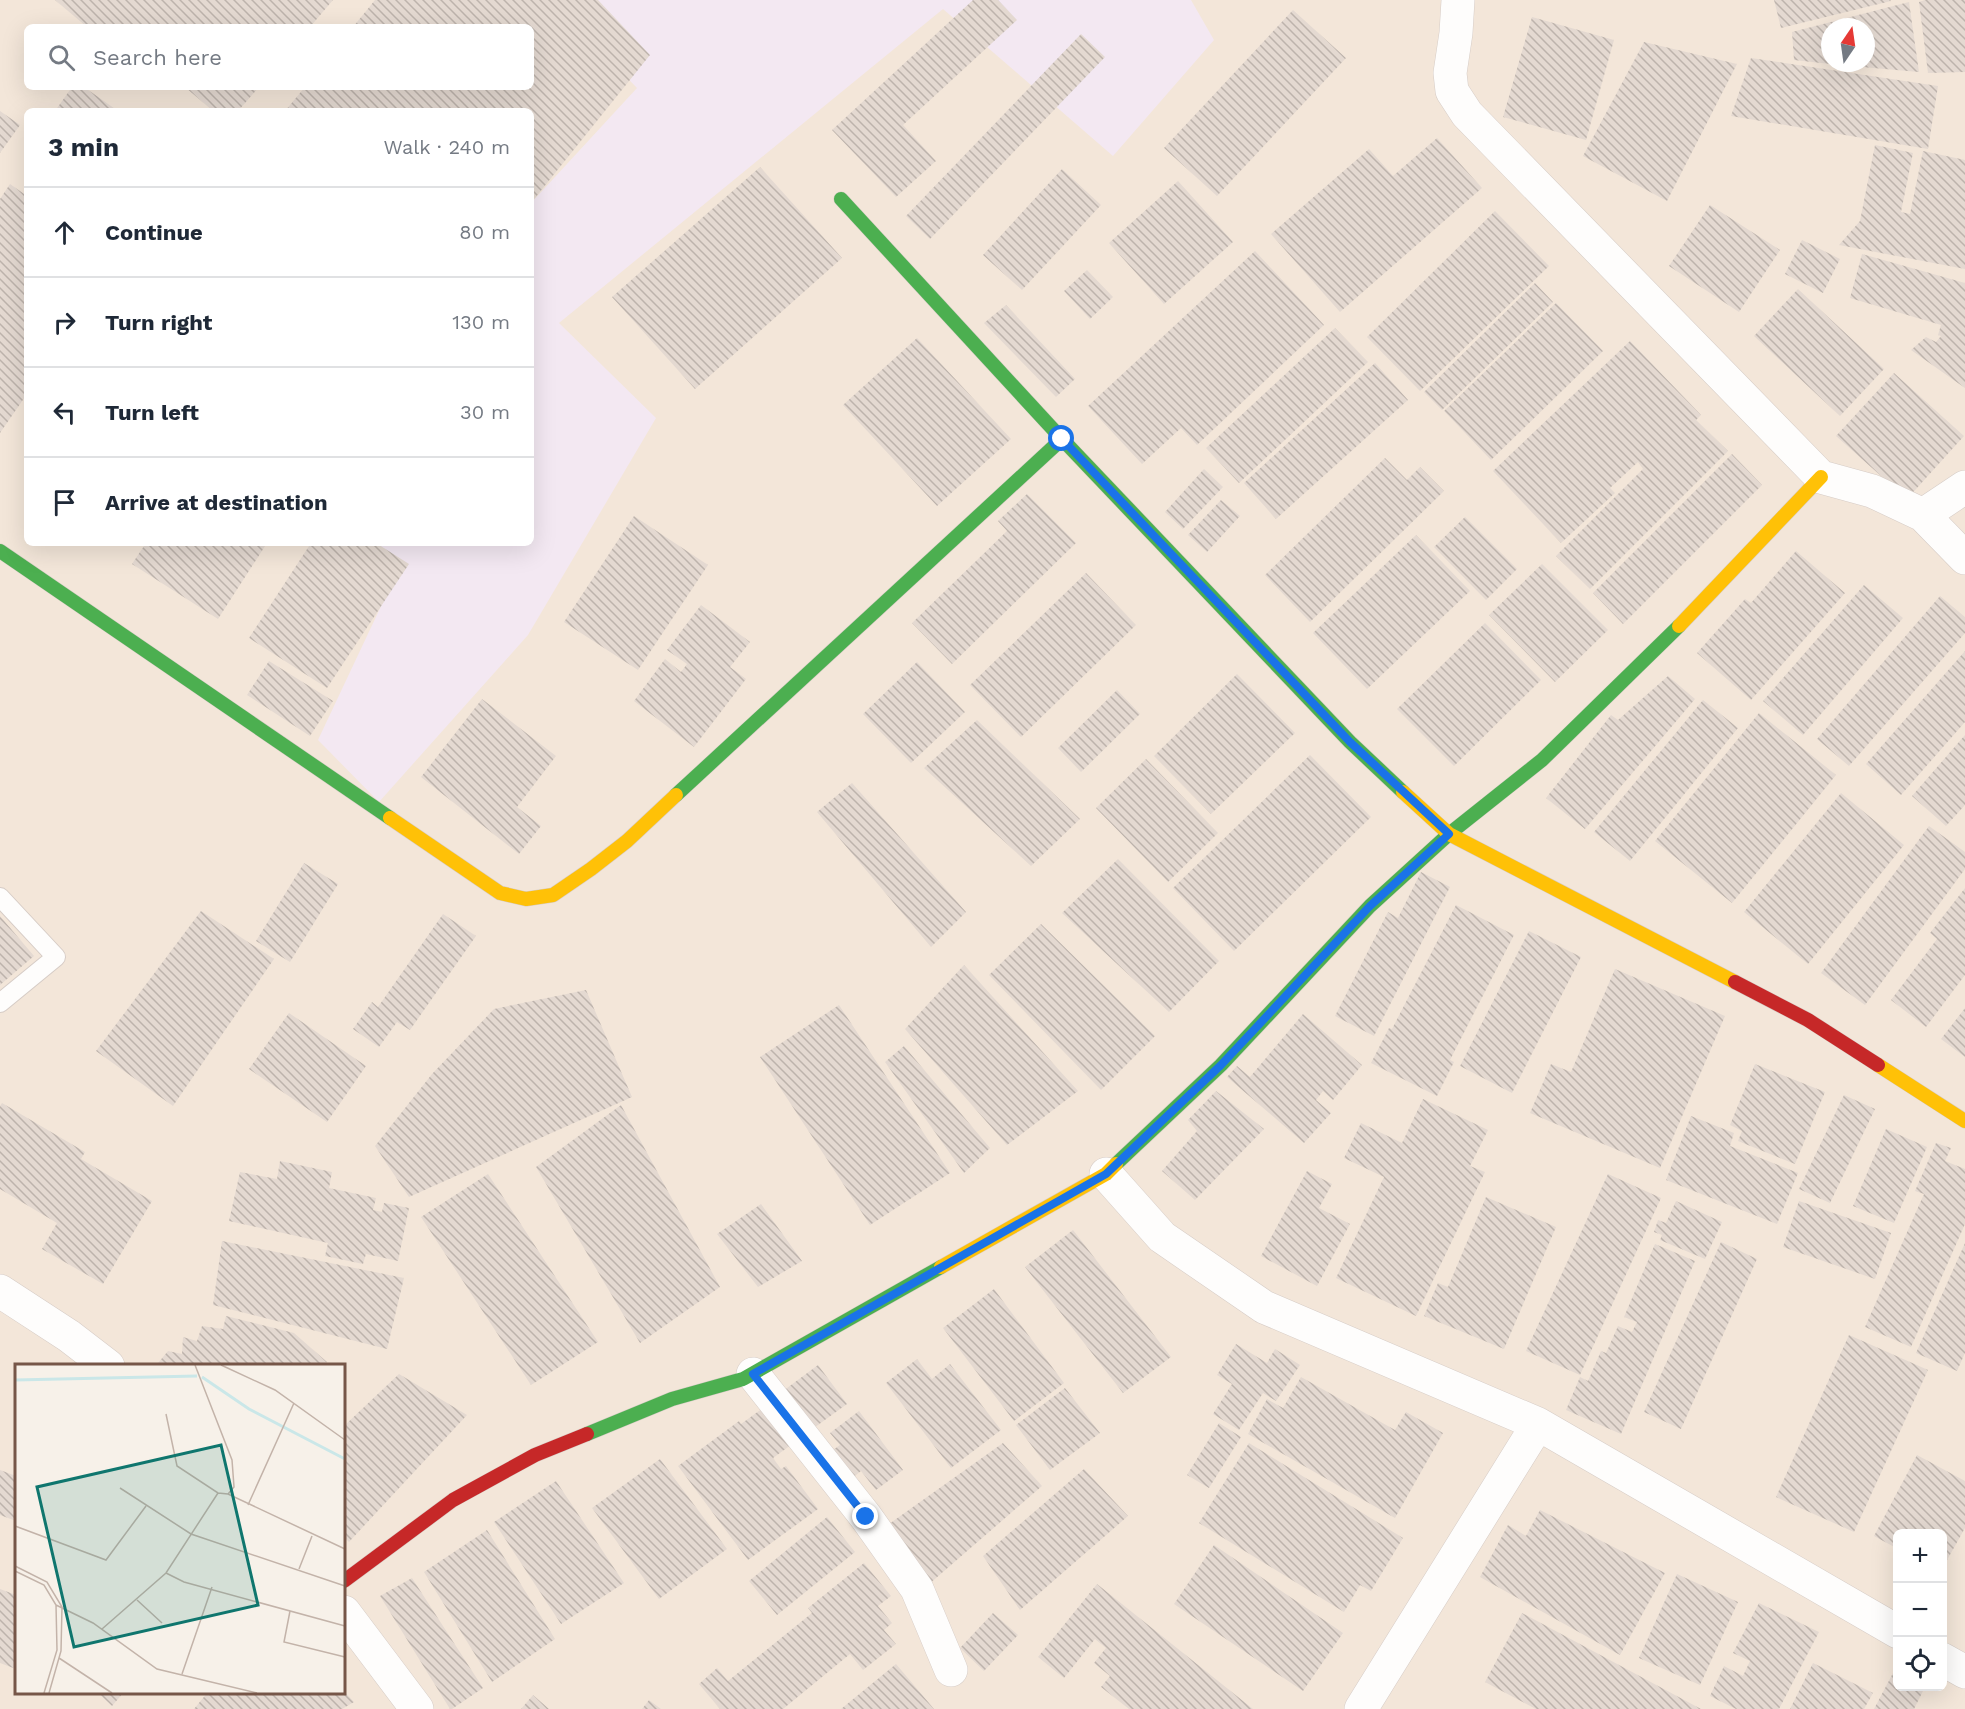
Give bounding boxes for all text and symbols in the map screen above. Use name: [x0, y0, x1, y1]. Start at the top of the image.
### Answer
north arrow: [1821, 18, 1875, 72]
search box: [24, 24, 534, 90]
icon: search: [45, 41, 78, 74]
text: Search here: [93, 45, 222, 70]
text: 3 min: [48, 132, 119, 162]
text: Walk · 240 m: [383, 135, 510, 159]
icon: ahead: [48, 216, 81, 249]
text: Continue: [105, 220, 203, 245]
text: 80 m: [459, 220, 510, 244]
icon: right: [48, 306, 81, 339]
text: Turn right: [105, 310, 212, 335]
text: 130 m: [452, 310, 510, 334]
icon: left: [48, 396, 81, 429]
text: Turn left: [105, 400, 199, 425]
text: 30 m: [460, 400, 510, 424]
route start: [1048, 425, 1074, 451]
icon: arrive: [48, 486, 81, 519]
text: Arrive at destination: [105, 490, 328, 515]
inset map: [15, 1364, 345, 1694]
route end: [852, 1503, 878, 1529]
map controls: [1893, 1529, 1947, 1691]
button: +: [1893, 1529, 1947, 1583]
button: −: [1893, 1583, 1947, 1637]
button: locate: [1893, 1637, 1947, 1691]

